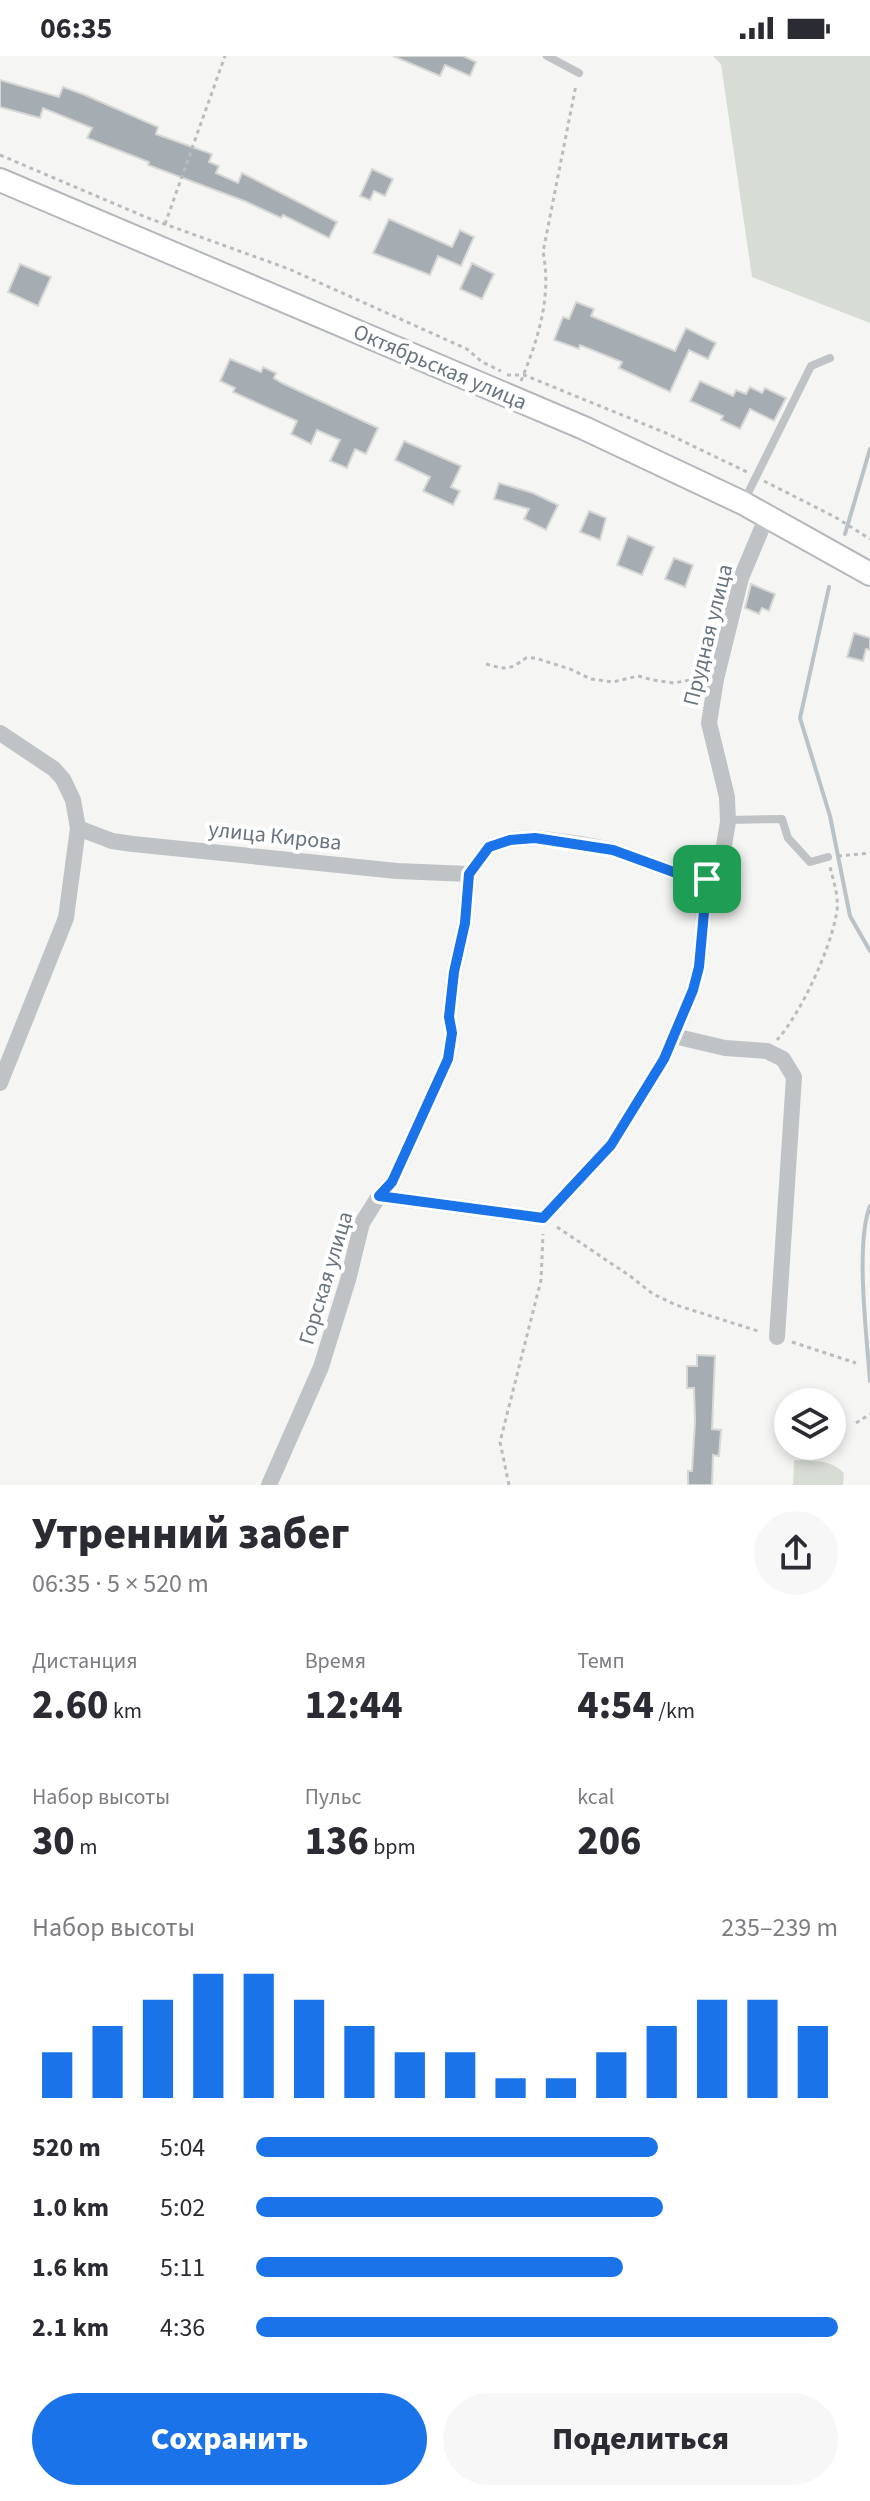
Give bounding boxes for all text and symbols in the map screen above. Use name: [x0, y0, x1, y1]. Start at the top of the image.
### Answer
text: 06:35: [40, 7, 112, 50]
street label: Октябрьская улица: [348, 316, 532, 418]
street label: Прудная улица: [675, 561, 741, 709]
street label: улица Кирова: [207, 813, 343, 859]
pin: [673, 845, 741, 913]
icon: arrive: [685, 857, 729, 901]
street label: Горская улица: [291, 1207, 361, 1349]
map controls: [774, 1388, 846, 1460]
button: layers: [774, 1388, 846, 1460]
text: Утренний забег: [32, 1503, 350, 1566]
button: share: [754, 1511, 838, 1595]
text: 06:35 · 5 × 520 m: [32, 1565, 209, 1602]
text: Дистанция: [32, 1645, 138, 1677]
text: Время: [305, 1645, 366, 1677]
text: Темп: [577, 1645, 625, 1677]
text: 2.60: [32, 1677, 108, 1734]
text: 12:44: [305, 1677, 403, 1734]
text: 4:54: [577, 1677, 654, 1734]
text: km: [108, 1695, 142, 1727]
text: /km: [654, 1695, 695, 1727]
text: Набор высоты: [32, 1781, 170, 1813]
text: Пульс: [305, 1781, 361, 1813]
text: kcal: [577, 1781, 614, 1813]
text: 30: [32, 1813, 75, 1870]
text: 136: [305, 1813, 369, 1870]
text: 206: [577, 1813, 641, 1870]
text: m: [75, 1831, 97, 1863]
text: bpm: [369, 1831, 416, 1863]
text: Набор высоты: [32, 1909, 195, 1946]
text: 235–239 m: [721, 1909, 838, 1946]
text: 520 m: [32, 2129, 101, 2166]
text: 5:04: [160, 2129, 205, 2166]
text: 1.0 km: [32, 2189, 109, 2226]
text: 5:02: [160, 2189, 205, 2226]
text: 1.6 km: [32, 2249, 109, 2286]
text: 5:11: [160, 2249, 205, 2286]
text: 2.1 km: [32, 2309, 109, 2346]
text: 4:36: [160, 2309, 205, 2346]
button: Сохранить: [32, 2393, 427, 2485]
button: Поделиться: [443, 2393, 838, 2485]

